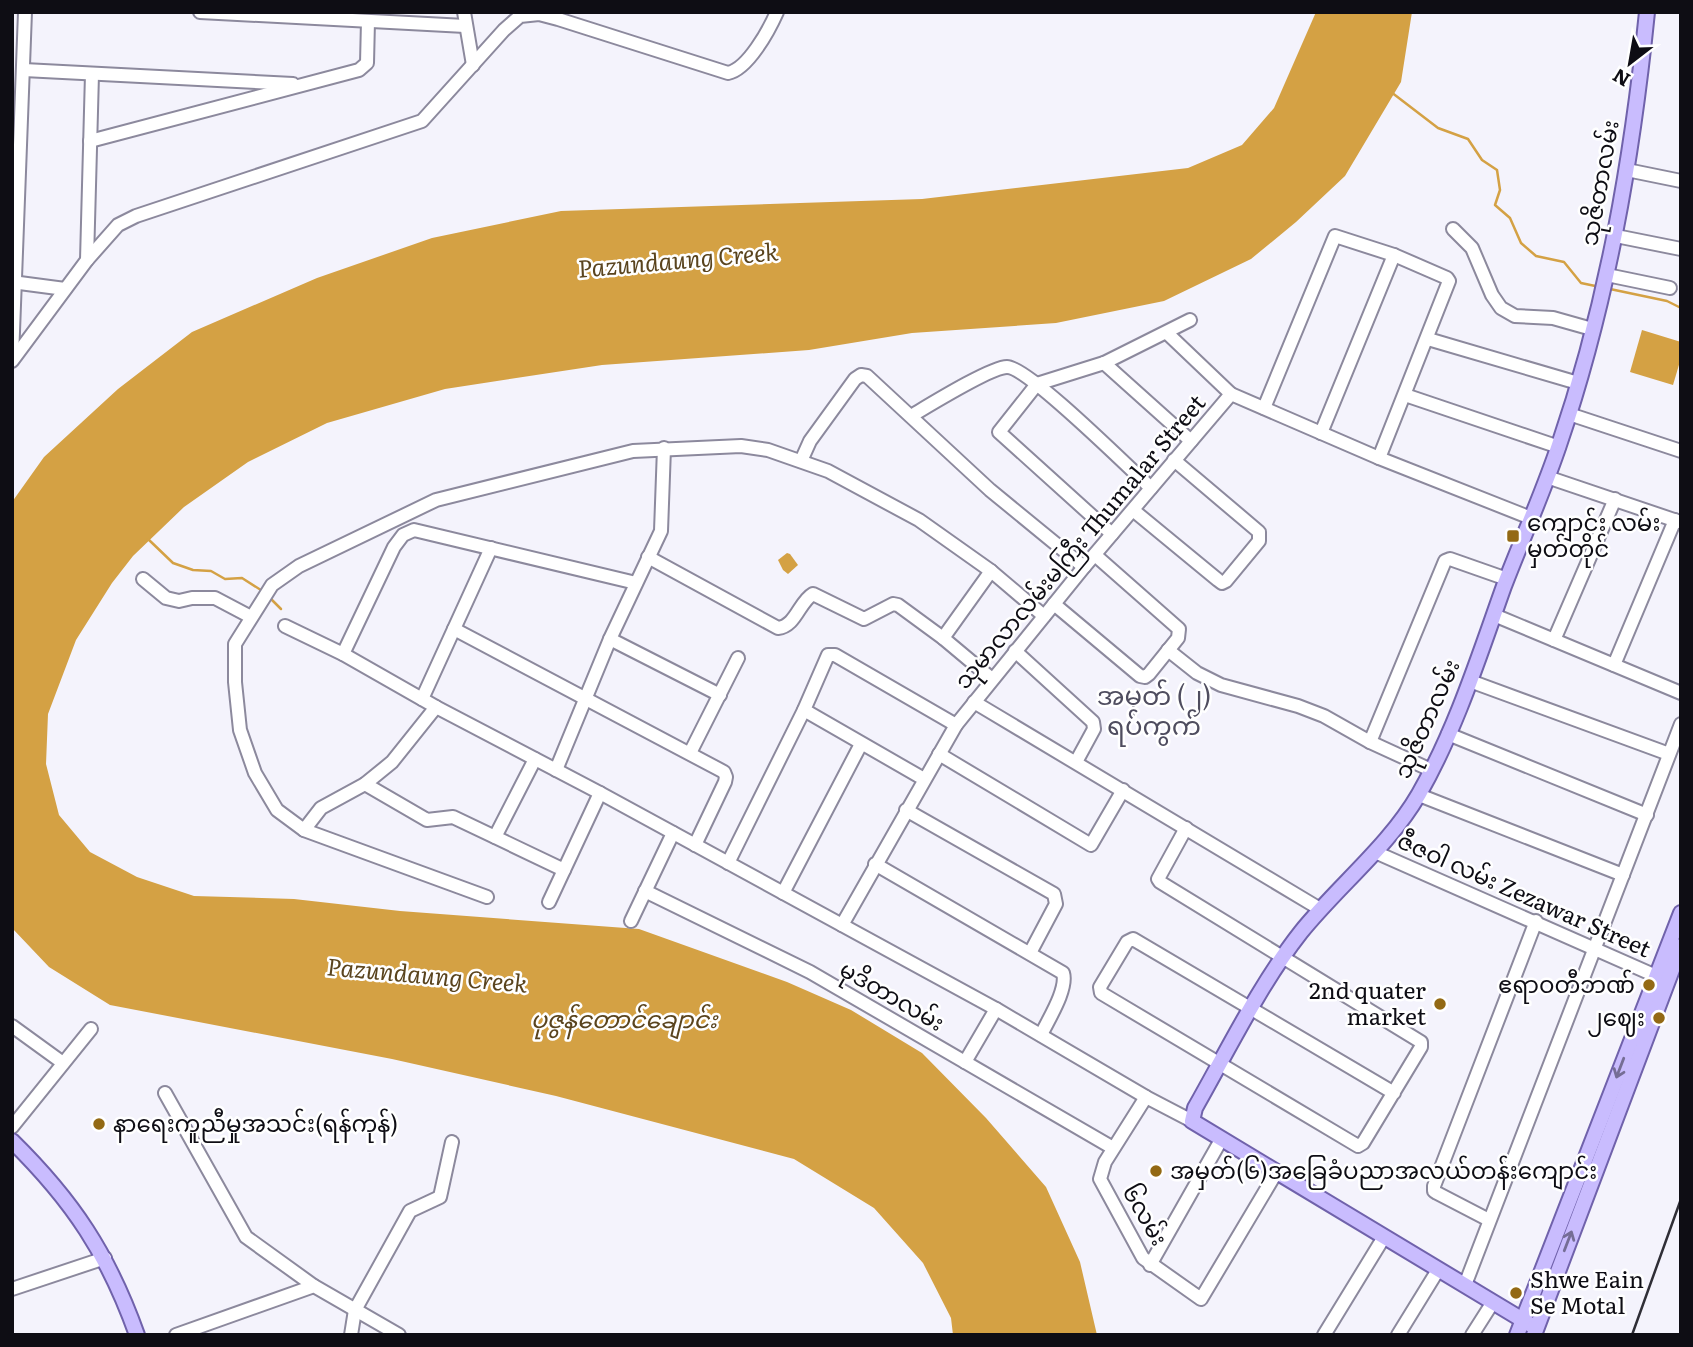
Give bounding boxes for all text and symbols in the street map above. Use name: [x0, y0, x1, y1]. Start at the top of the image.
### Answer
north arrow: [1595, 28, 1665, 98]
text: N: [1607, 62, 1635, 95]
street label: သုဇိတာလမ်း: [1570, 117, 1630, 249]
water label: Pazundaung Creek: [576, 232, 780, 285]
street label: သုမာလာလမ်းမကြီး Thumalar Street: [945, 386, 1216, 698]
place label: ကျောင်း လမ်း မှတ်တိုင်: [1527, 504, 1660, 568]
marker: ကျောင်း လမ်း မှတ်တိုင်: [1505, 528, 1521, 544]
street label: သုဇိတာလမ်း: [1384, 653, 1470, 785]
district label: အမှတ် (၂) ရပ်ကွက်: [1097, 674, 1211, 747]
street label: ဇီဇဝါ လမ်း Zezawar Street: [1393, 822, 1658, 965]
water label: Pazundaung Creek: [325, 947, 530, 1000]
street label: မုဒိတာလမ်း: [832, 951, 952, 1041]
place label: ဧရာဝတီဘဏ်: [1498, 966, 1635, 1004]
place label: 2nd quater market: [1309, 972, 1427, 1032]
marker: ဧရာဝတီဘဏ်: [1641, 977, 1657, 993]
marker: 2nd quater market: [1432, 996, 1448, 1012]
place label: ၂ဈေး: [1587, 999, 1645, 1037]
water label: ပုဇွန်တောင်ချောင်း: [531, 1000, 719, 1040]
marker: ၂ဈေး: [1651, 1010, 1667, 1026]
one-way arrow: [1613, 1056, 1626, 1078]
place label: နာရေးကူညီမှုအသင်း(ရန်ကုန်): [113, 1105, 398, 1143]
marker: နာရေးကူညီမှုအသင်း(ရန်ကုန်): [91, 1116, 107, 1132]
place label: အမှတ်(၆)အခြေခံပညာအလယ်တန်းကျောင်း: [1170, 1152, 1597, 1190]
marker: အမှတ်(၆)အခြေခံပညာအလယ်တန်းကျောင်း: [1148, 1163, 1164, 1179]
street label: ၆လမ်း: [1116, 1177, 1178, 1251]
one-way arrow: [1563, 1231, 1576, 1253]
place label: Shwe Eain Se Motal: [1530, 1261, 1644, 1321]
marker: Shwe Eain Se Motal: [1508, 1285, 1524, 1301]

